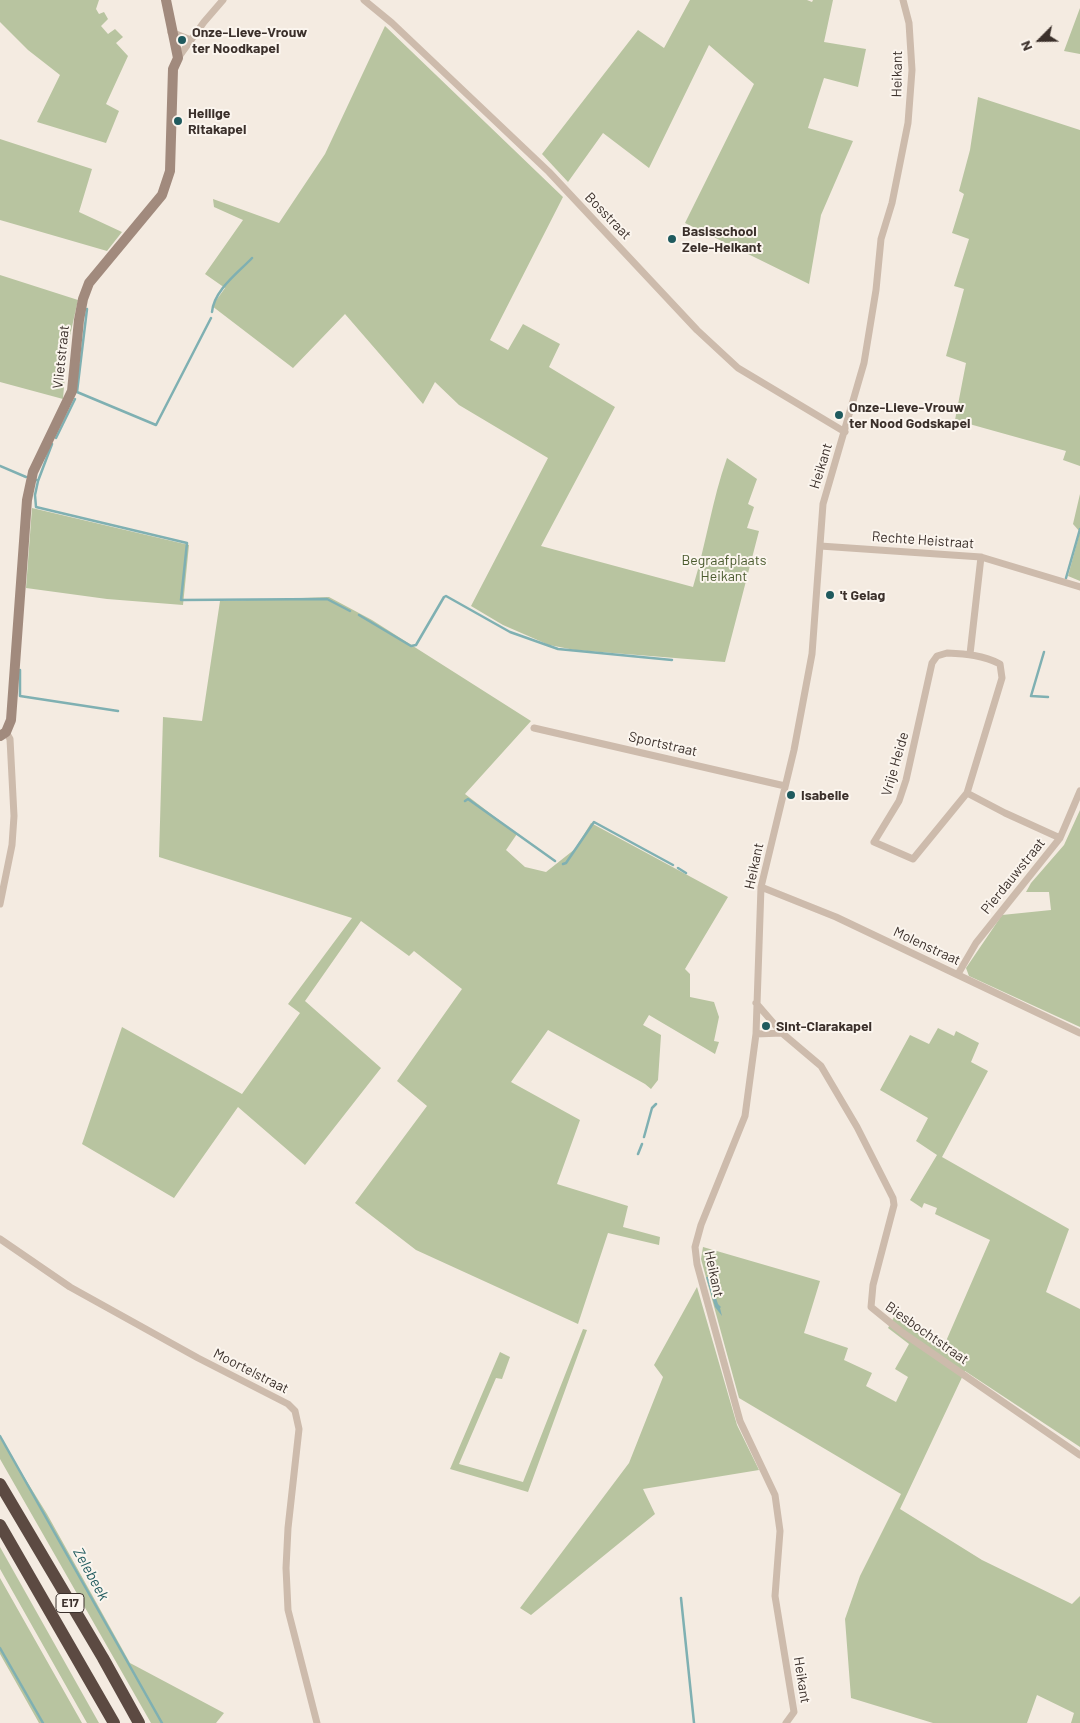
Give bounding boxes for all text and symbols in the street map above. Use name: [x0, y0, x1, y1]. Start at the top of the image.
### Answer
north arrow: [1015, 15, 1065, 65]
place label: Onze-Lieve-Vrouw ter Noodkapel: [192, 24, 307, 56]
marker: Onze-Lieve-Vrouw ter Noodkapel: [176, 34, 188, 46]
text: N: [1016, 38, 1035, 54]
street label: Heikant: [888, 50, 906, 98]
place label: Heilige Ritakapel: [188, 105, 246, 138]
marker: Heilige Ritakapel: [172, 115, 184, 127]
street label: Bosstraat: [581, 189, 635, 243]
place label: Basisschool Zele-Heikant: [682, 223, 762, 256]
marker: Basisschool Zele-Heikant: [666, 233, 678, 245]
street label: Vlietstraat: [49, 324, 73, 390]
place label: Onze-Lieve-Vrouw ter Nood Godskapel: [849, 399, 970, 432]
marker: Onze-Lieve-Vrouw ter Nood Godskapel: [833, 409, 845, 421]
street label: Heikant: [806, 441, 836, 491]
street label: Rechte Heistraat: [871, 528, 975, 552]
park label: Begraafplaats Heikant: [681, 552, 767, 584]
place label: 't Gelag: [840, 587, 885, 603]
marker: 't Gelag: [824, 589, 836, 601]
street label: Sportstraat: [627, 728, 699, 760]
street label: Vrije Heide: [878, 730, 912, 798]
place label: Isabelle: [801, 787, 849, 803]
marker: Isabelle: [785, 789, 797, 801]
street label: Pierdauwstraat: [977, 835, 1049, 917]
street label: Heikant: [741, 841, 767, 891]
street label: Molenstraat: [891, 923, 963, 969]
place label: Sint-Clarakapel: [776, 1018, 872, 1034]
marker: Sint-Clarakapel: [760, 1020, 772, 1032]
street label: Heikant: [701, 1249, 727, 1299]
street label: Biesbochtstraat: [882, 1298, 972, 1368]
street label: Moortelstraat: [210, 1345, 292, 1397]
water label: Zelebeek: [69, 1545, 113, 1603]
road number: E17: [56, 1594, 84, 1612]
street label: Heikant: [790, 1656, 814, 1704]

